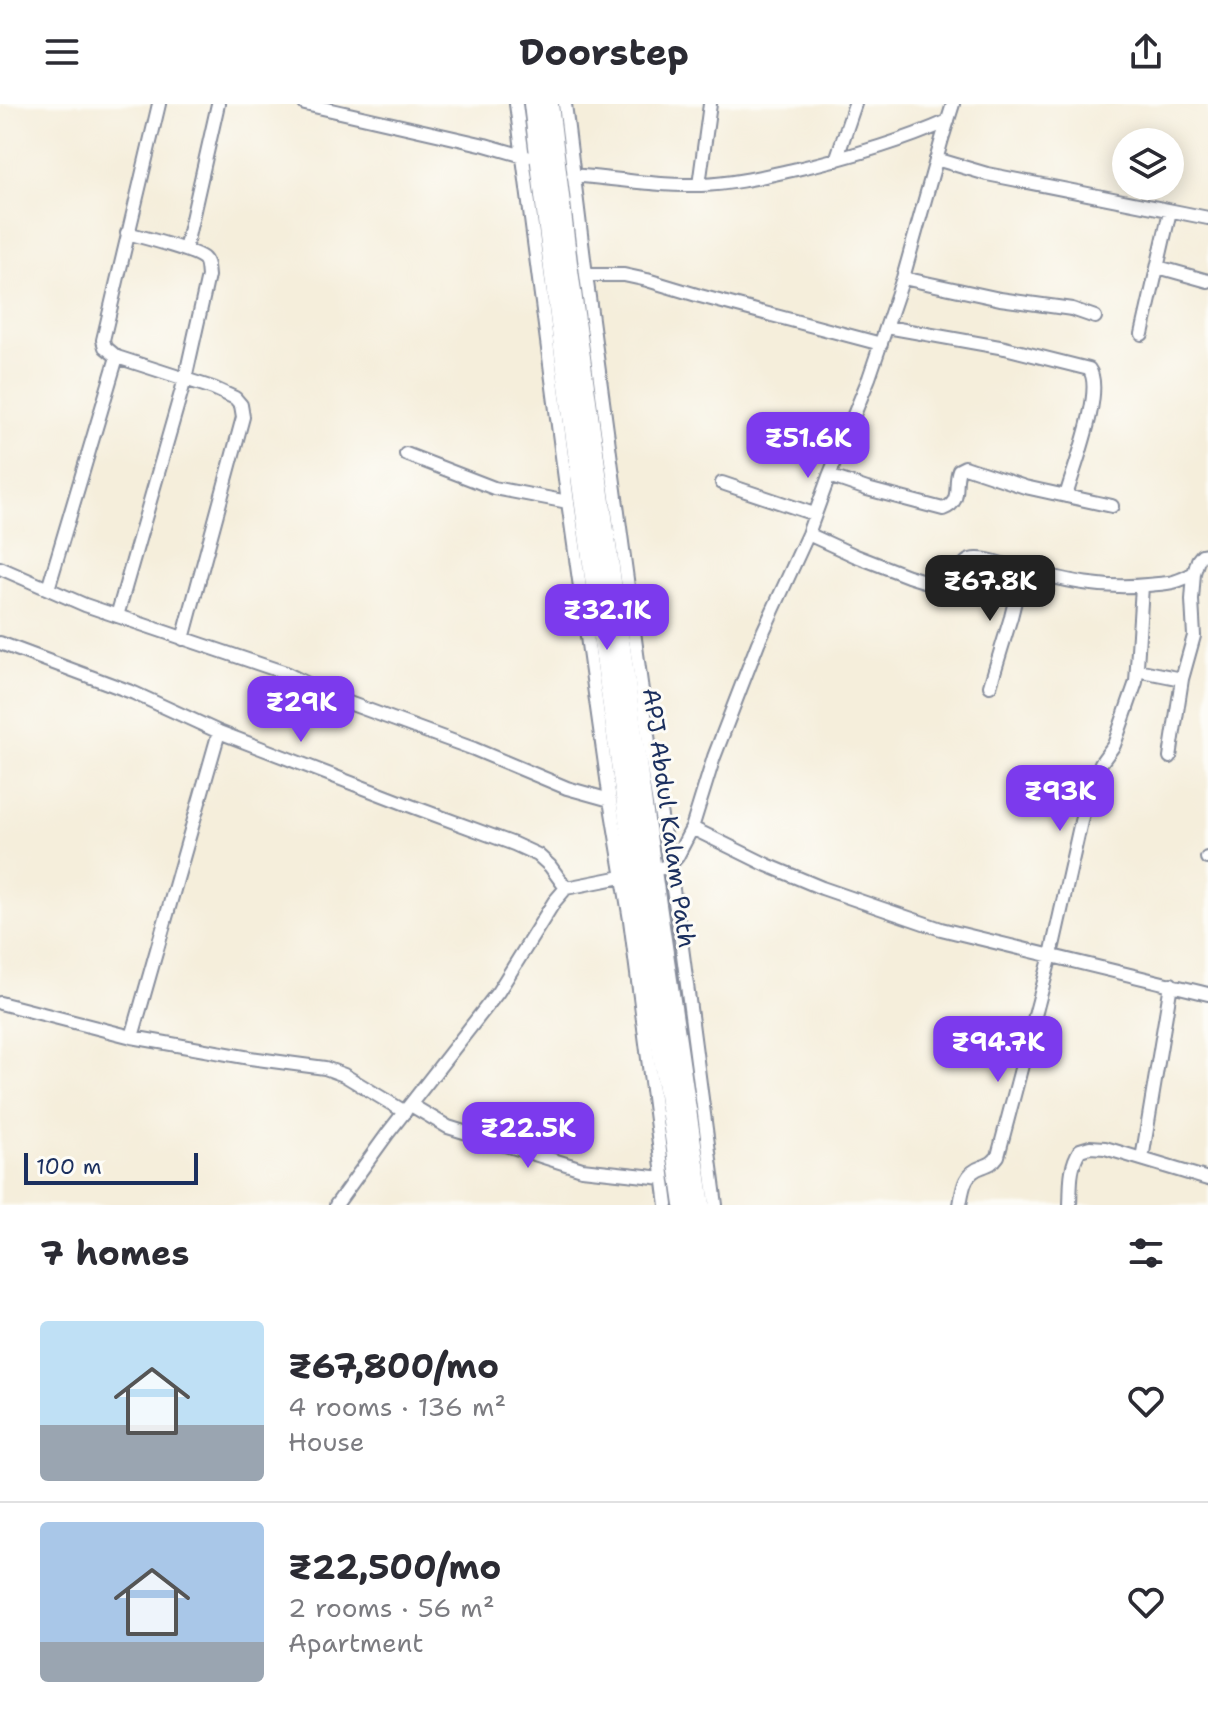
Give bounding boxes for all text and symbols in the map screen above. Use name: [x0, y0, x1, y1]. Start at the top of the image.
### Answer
text: Doorstep: [519, 28, 689, 77]
icon: menu: [40, 30, 84, 74]
icon: share: [1124, 30, 1168, 74]
map controls: [1112, 128, 1184, 200]
button: layers: [1112, 128, 1184, 200]
pin: ₹51.6K: [743, 412, 873, 480]
text: ₹51.6K: [764, 420, 852, 455]
pin: ₹67.8K: [925, 555, 1055, 623]
text: ₹67.8K: [943, 563, 1037, 598]
pin: ₹32.1K: [542, 584, 672, 652]
text: ₹32.1K: [563, 592, 651, 627]
pin: ₹29K: [254, 676, 348, 744]
text: ₹29K: [265, 684, 337, 719]
street label: APJ Abdul Kalam Path: [635, 686, 703, 950]
pin: ₹93K: [1013, 765, 1107, 833]
text: ₹93K: [1024, 773, 1096, 808]
pin: ₹94.7K: [933, 1016, 1063, 1084]
text: ₹94.7K: [951, 1024, 1045, 1059]
pin: ₹22.5K: [463, 1102, 593, 1170]
text: ₹22.5K: [480, 1110, 576, 1145]
scale bar: [24, 1149, 198, 1185]
text: 100 m: [36, 1152, 102, 1181]
text: 7 homes: [40, 1230, 189, 1276]
icon: filters: [1124, 1231, 1168, 1275]
text: ₹67,800/mo: [288, 1343, 499, 1389]
icon: home: [104, 1353, 200, 1449]
icon: heart: [1124, 1379, 1168, 1423]
text: 4 rooms · 136 m²: [288, 1389, 506, 1424]
text: House: [288, 1424, 364, 1459]
text: ₹22,500/mo: [288, 1544, 501, 1590]
icon: home: [104, 1554, 200, 1650]
icon: heart: [1124, 1580, 1168, 1624]
text: 2 rooms · 56 m²: [288, 1590, 495, 1625]
text: Apartment: [288, 1625, 424, 1660]

